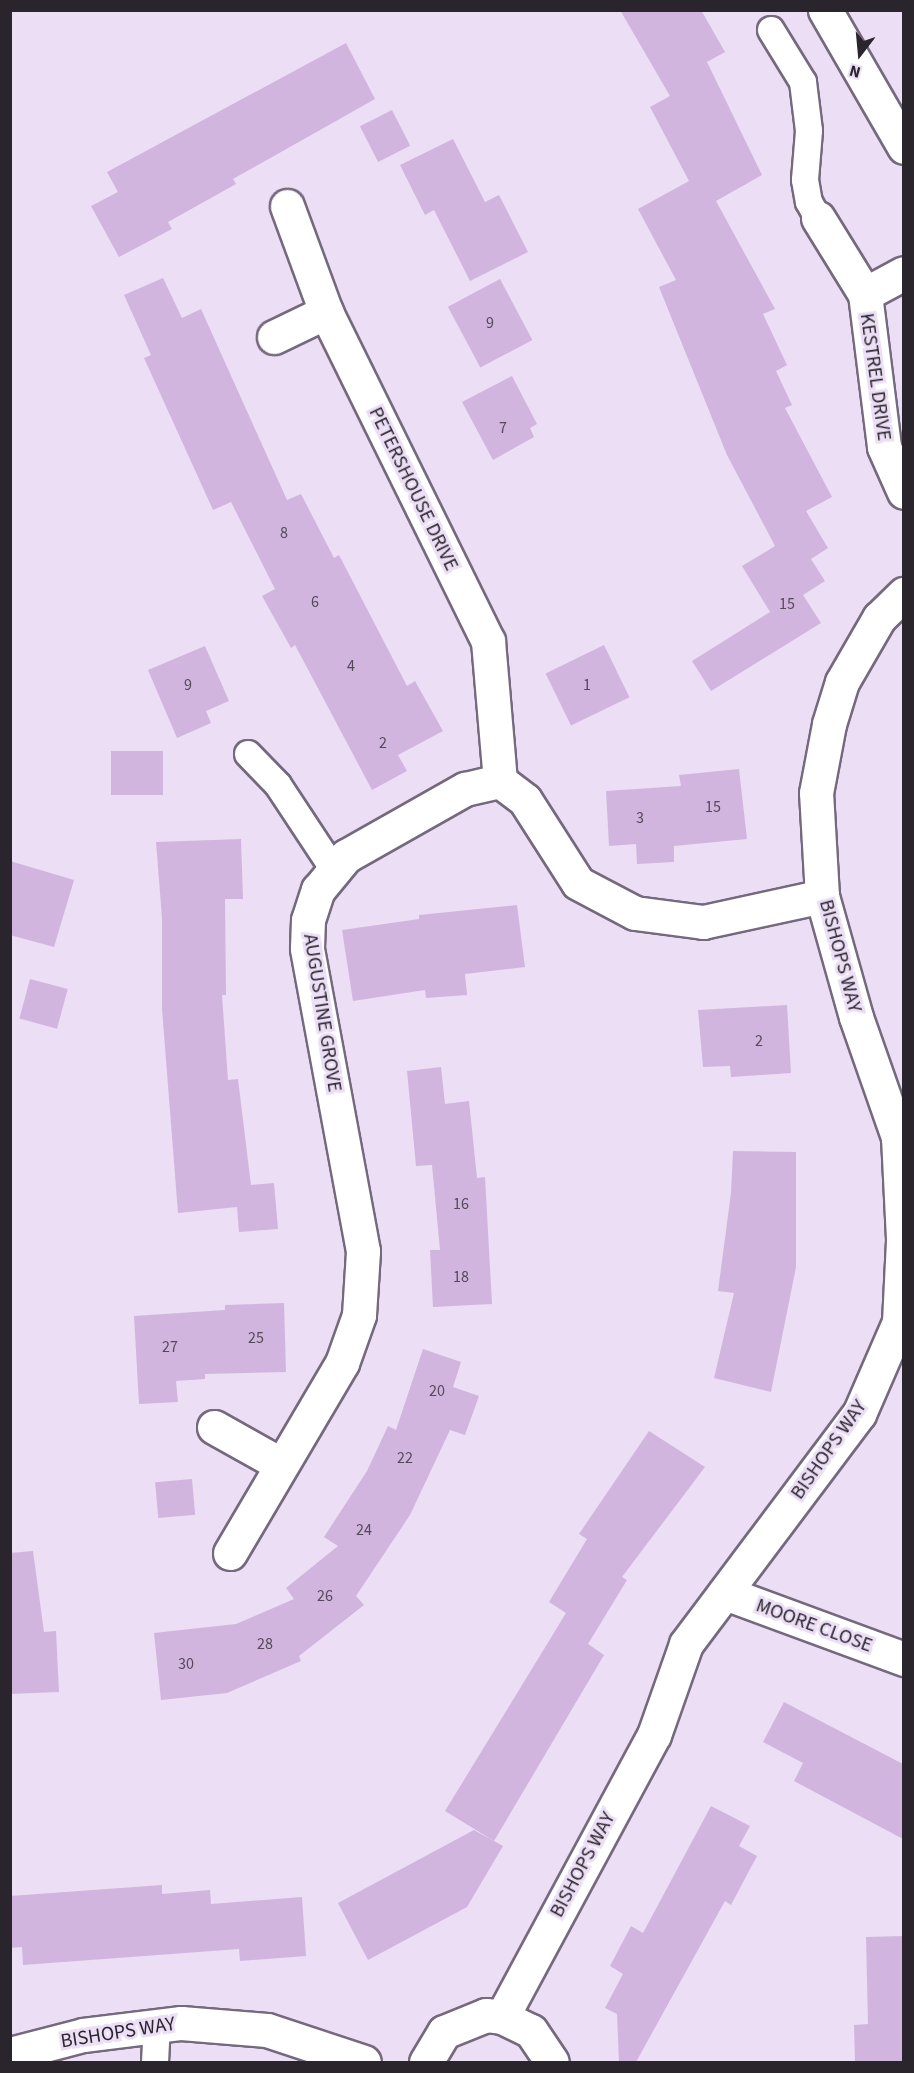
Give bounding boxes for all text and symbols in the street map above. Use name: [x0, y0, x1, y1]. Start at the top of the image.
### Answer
north arrow: [830, 24, 890, 84]
text: N: [847, 59, 863, 83]
street label: KESTREL DRIVE: [854, 312, 896, 442]
house number: 9: [486, 313, 494, 333]
street label: PETERSHOUSE DRIVE: [363, 403, 463, 575]
house number: 7: [499, 418, 507, 438]
house number: 8: [280, 523, 288, 543]
house number: 6: [311, 592, 319, 612]
house number: 15: [779, 594, 795, 614]
house number: 4: [347, 656, 355, 676]
house number: 9: [184, 675, 192, 695]
house number: 1: [583, 675, 591, 695]
house number: 2: [379, 733, 387, 753]
house number: 15: [705, 797, 721, 817]
house number: 3: [636, 808, 644, 828]
street label: BISHOPS WAY: [813, 897, 867, 1015]
street label: AUGUSTINE GROVE: [298, 932, 346, 1094]
house number: 2: [755, 1031, 763, 1051]
house number: 16: [453, 1194, 469, 1214]
house number: 18: [453, 1267, 469, 1287]
house number: 25: [248, 1328, 264, 1348]
house number: 27: [162, 1337, 178, 1357]
house number: 20: [429, 1381, 445, 1401]
street label: BISHOPS WAY: [786, 1396, 872, 1504]
house number: 22: [397, 1448, 413, 1468]
house number: 24: [356, 1520, 372, 1540]
house number: 26: [317, 1586, 333, 1606]
street label: MOORE CLOSE: [753, 1594, 875, 1658]
house number: 28: [257, 1634, 273, 1654]
house number: 30: [178, 1654, 194, 1674]
street label: BISHOPS WAY: [545, 1808, 621, 1922]
street label: BISHOPS WAY: [59, 2012, 177, 2054]

